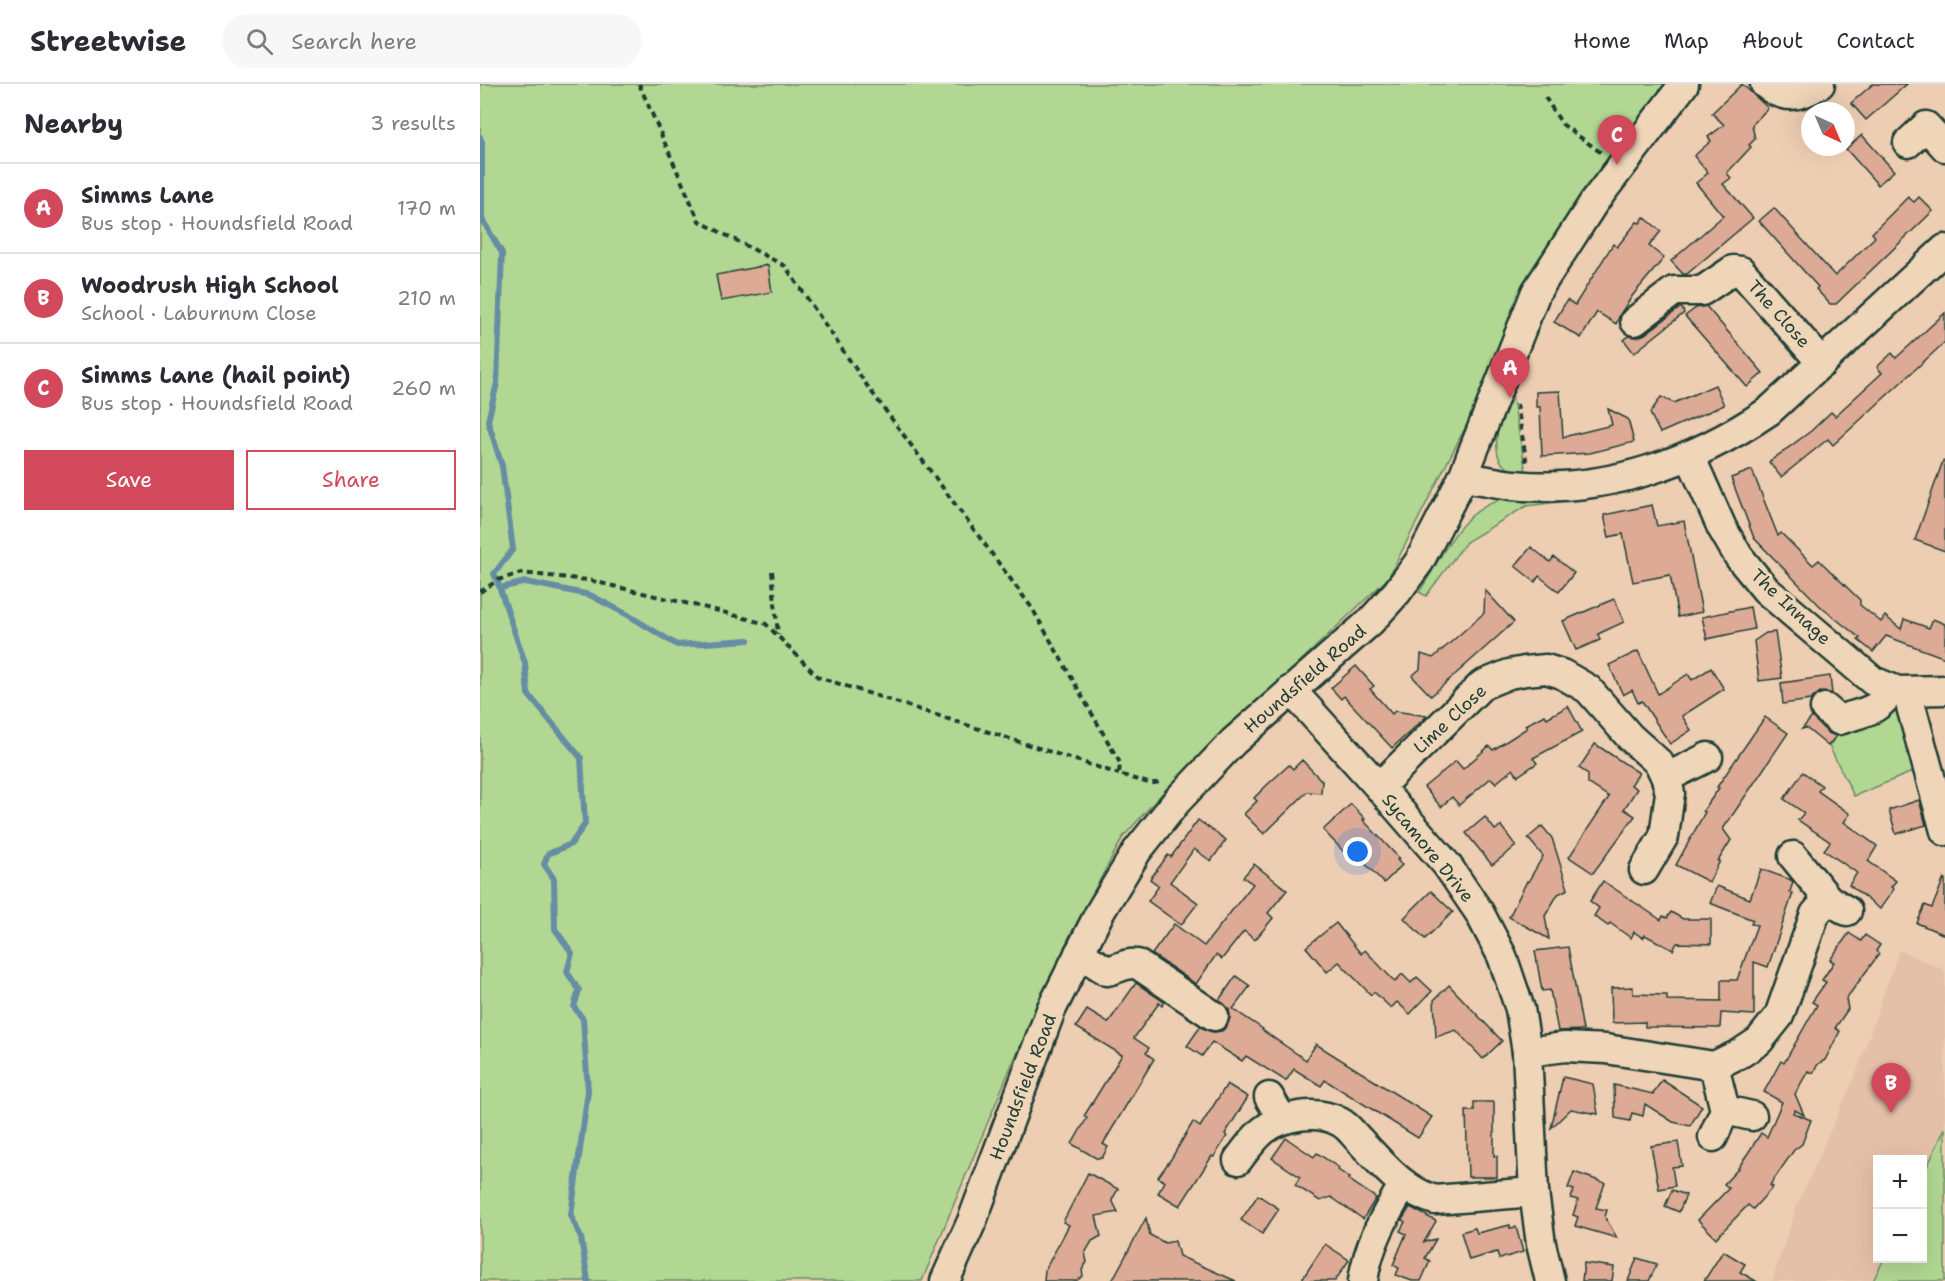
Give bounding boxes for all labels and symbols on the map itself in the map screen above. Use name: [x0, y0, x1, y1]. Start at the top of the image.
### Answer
north arrow: [1801, 102, 1855, 156]
pin: C: [1598, 116, 1636, 165]
street label: The Close: [1742, 275, 1816, 353]
pin: A: [1490, 348, 1530, 398]
street label: The Innage: [1746, 564, 1836, 650]
street label: Houndsfield Road: [1239, 619, 1371, 739]
street label: Lime Close: [1408, 679, 1492, 759]
street label: Sycamore Drive: [1377, 788, 1479, 908]
your location: [1343, 837, 1372, 866]
street label: Houndsfield Road: [984, 1010, 1062, 1164]
pin: B: [1872, 1064, 1910, 1113]

